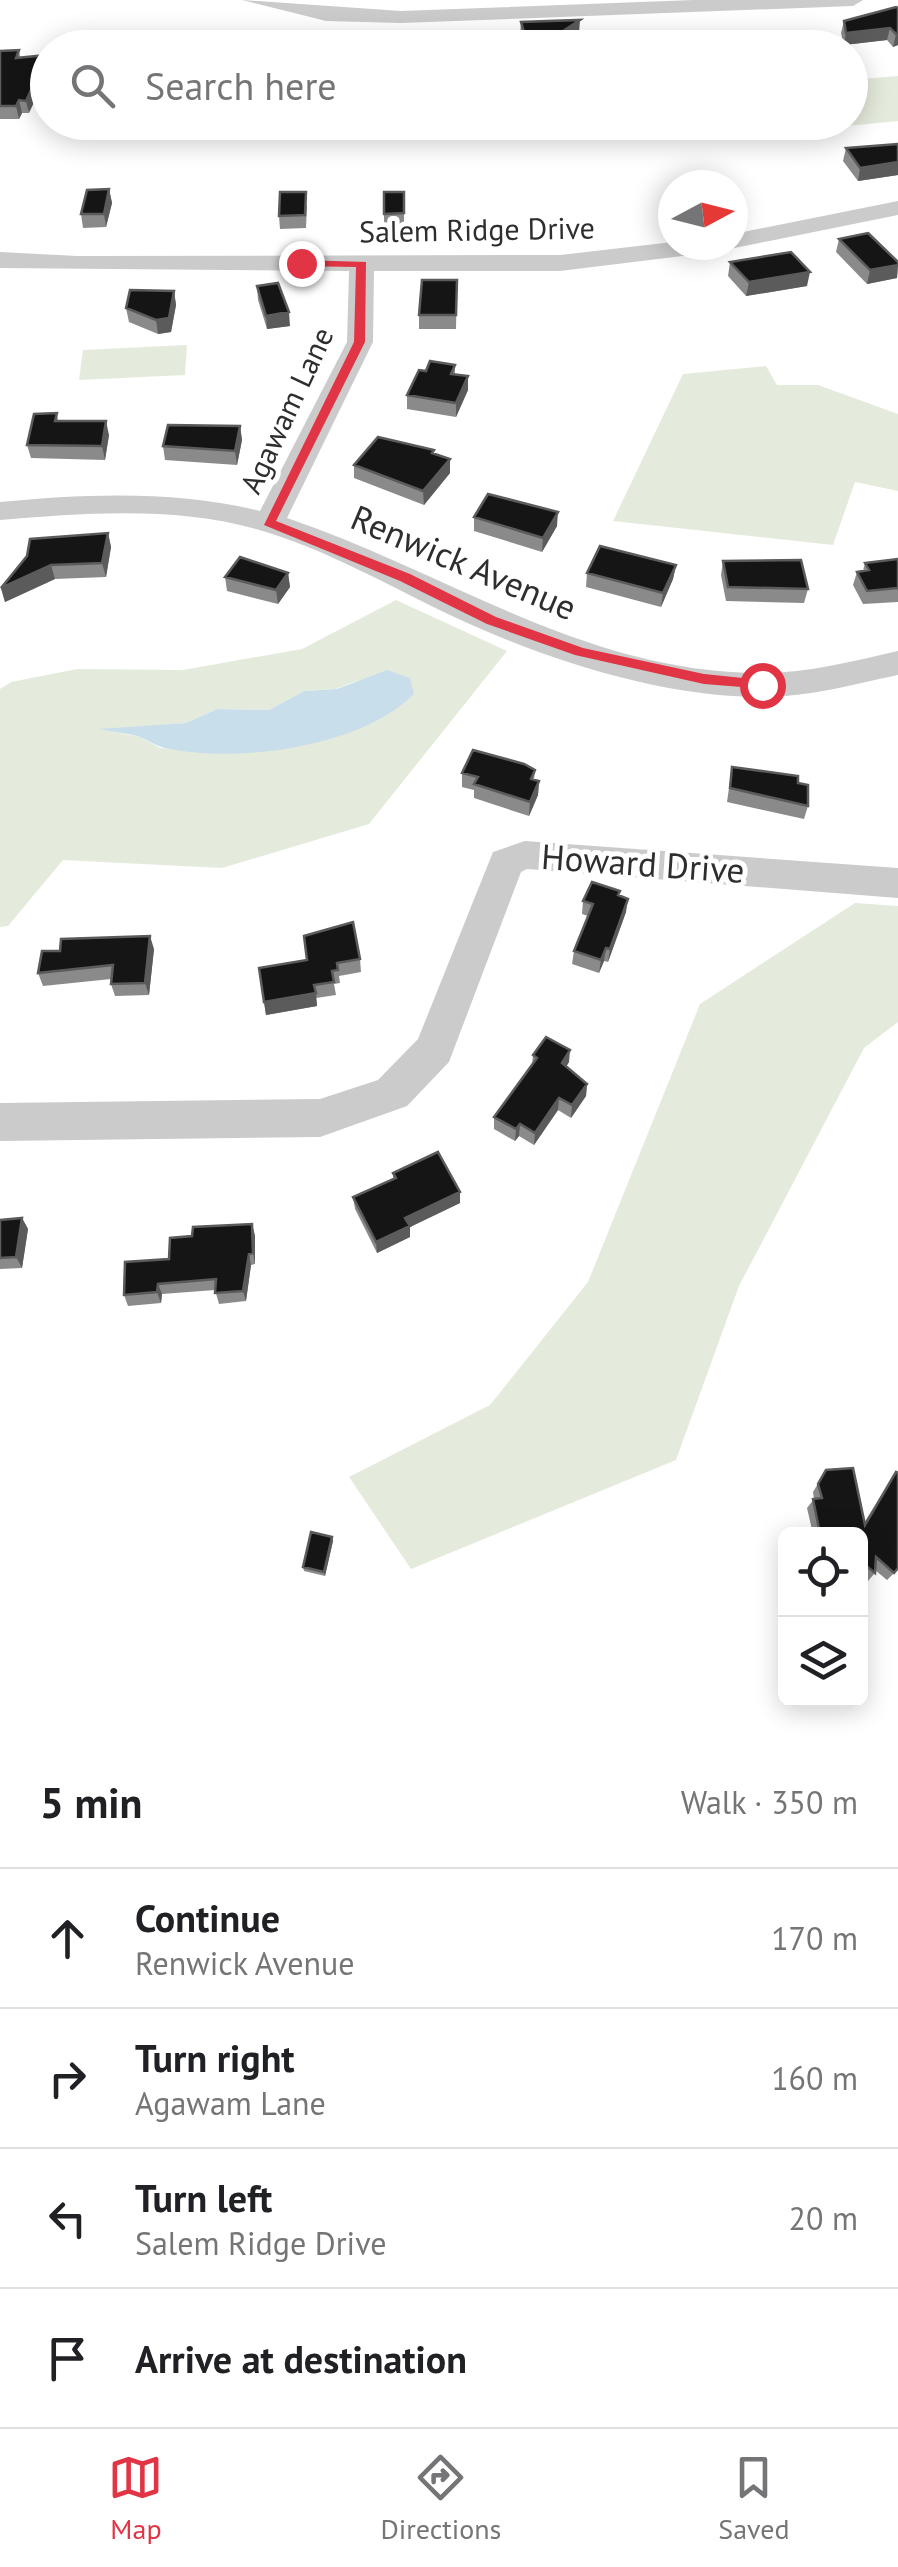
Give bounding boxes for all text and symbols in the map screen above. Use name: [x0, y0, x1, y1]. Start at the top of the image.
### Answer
search box: [30, 30, 868, 140]
icon: search: [65, 58, 120, 113]
text: Search here: [145, 61, 337, 110]
north arrow: [658, 170, 748, 260]
street label: Salem Ridge Drive: [359, 207, 595, 251]
route end: [279, 241, 325, 287]
street label: Agawam Lane: [231, 321, 341, 499]
street label: Renwick Avenue: [344, 494, 584, 630]
route start: [740, 663, 786, 709]
street label: Howard Drive: [540, 833, 746, 893]
map controls: [778, 1527, 868, 1707]
button: locate: [778, 1527, 868, 1617]
button: layers: [778, 1617, 868, 1707]
text: 5 min: [40, 1775, 142, 1830]
text: Walk · 350 m: [681, 1781, 858, 1823]
text: Continue: [135, 1893, 280, 1942]
icon: ahead: [40, 1911, 95, 1966]
text: 170 m: [771, 1917, 858, 1959]
text: Renwick Avenue: [135, 1942, 355, 1984]
text: Turn right: [135, 2033, 295, 2082]
icon: right: [40, 2051, 95, 2106]
text: 160 m: [771, 2057, 858, 2099]
text: Agawam Lane: [135, 2082, 326, 2124]
text: Turn left: [135, 2173, 272, 2222]
icon: left: [40, 2191, 95, 2246]
text: 20 m: [789, 2197, 858, 2239]
text: Salem Ridge Drive: [135, 2222, 387, 2264]
icon: arrive: [40, 2331, 95, 2386]
text: Arrive at destination: [135, 2334, 467, 2383]
tab: Map: [108, 2450, 163, 2547]
tab: Directions: [380, 2450, 501, 2547]
tab: Saved: [718, 2450, 790, 2547]

